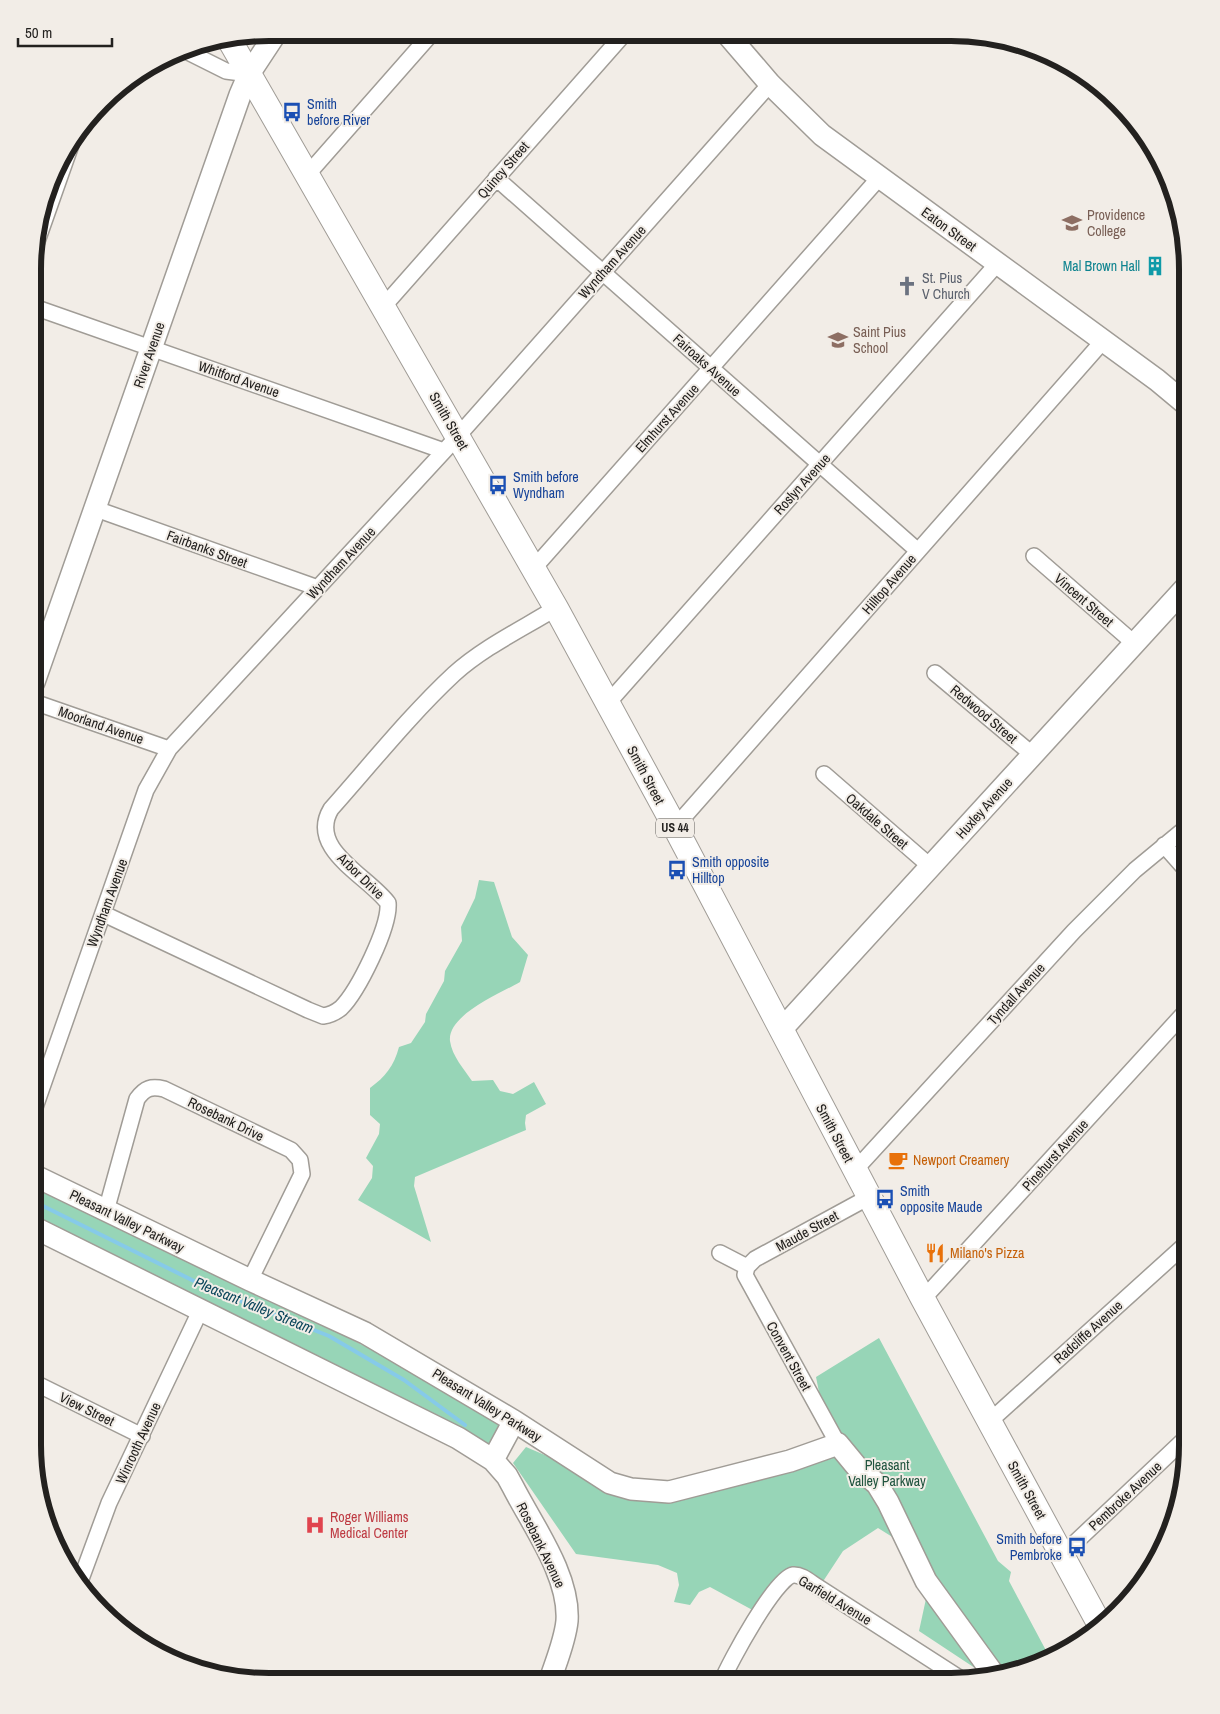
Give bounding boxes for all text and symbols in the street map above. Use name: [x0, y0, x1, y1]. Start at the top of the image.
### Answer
scale bar: [18, 15, 111, 47]
text: 50 m: [25, 22, 52, 43]
place label: Smith before River: [307, 95, 370, 129]
bus stop icon: Smith before River: [281, 101, 303, 123]
street label: Quincy Street: [473, 138, 533, 202]
street label: Eaton Street: [918, 203, 980, 255]
place label: Providence College: [1087, 206, 1145, 240]
school or university icon: Providence College: [1061, 212, 1083, 234]
street label: Wyndham Avenue: [574, 221, 650, 303]
building icon: Mal Brown Hall: [1144, 255, 1166, 277]
place label: Mal Brown Hall: [1063, 257, 1140, 275]
place label: St. Pius V Church: [922, 269, 970, 303]
church icon: St. Pius V Church: [896, 275, 918, 297]
street label: River Avenue: [129, 320, 169, 390]
place label: Saint Pius School: [853, 323, 906, 357]
school or university icon: Saint Pius School: [827, 329, 849, 351]
street label: Fairoaks Avenue: [669, 330, 745, 400]
street label: Whitford Avenue: [196, 357, 282, 401]
street label: Elmhurst Avenue: [631, 380, 703, 456]
street label: Smith Street: [425, 389, 473, 453]
street label: Roslyn Avenue: [770, 450, 834, 518]
place label: Smith before Wyndham: [513, 468, 579, 502]
bus stop icon: Smith before Wyndham: [487, 474, 509, 496]
street label: Wyndham Avenue: [303, 523, 379, 603]
street label: Fairbanks Street: [164, 526, 250, 572]
street label: Hilltop Avenue: [858, 550, 920, 618]
street label: Vincent Street: [1051, 569, 1117, 631]
street label: Redwood Street: [947, 681, 1021, 747]
street label: Moorland Avenue: [56, 702, 146, 748]
street label: Smith Street: [623, 743, 669, 807]
street label: Huxley Avenue: [952, 774, 1016, 842]
street label: Oakdale Street: [842, 789, 912, 853]
road number: US 44: [656, 818, 694, 838]
street label: Arbor Drive: [333, 848, 388, 903]
place label: Smith opposite Hilltop: [692, 853, 769, 887]
street label: Wyndham Avenue: [83, 856, 131, 950]
bus stop icon: Smith opposite Hilltop: [666, 859, 688, 881]
street label: Tyndall Avenue: [983, 959, 1049, 1029]
street label: Rosebank Drive: [185, 1093, 267, 1145]
street label: Smith Street: [812, 1101, 858, 1165]
street label: Pinehurst Avenue: [1018, 1115, 1092, 1195]
cafe icon: Newport Creamery: [887, 1149, 909, 1171]
place label: Newport Creamery: [913, 1151, 1010, 1169]
place label: Smith opposite Maude: [900, 1182, 982, 1216]
street label: Pleasant Valley Parkway: [67, 1185, 188, 1257]
bus stop icon: Smith opposite Maude: [874, 1188, 896, 1210]
street label: Maude Street: [772, 1206, 842, 1256]
restaurant icon: Milano's Pizza: [924, 1242, 946, 1264]
place label: Milano's Pizza: [950, 1244, 1025, 1262]
water label: Pleasant Valley Stream: [191, 1272, 317, 1338]
street label: Radcliffe Avenue: [1050, 1296, 1126, 1368]
street label: Convent Street: [763, 1318, 815, 1394]
street label: Pleasant Valley Parkway: [429, 1364, 545, 1446]
street label: View Street: [56, 1388, 118, 1430]
street label: Winrooth Avenue: [111, 1399, 165, 1487]
park label: Pleasant Valley Parkway: [848, 1456, 926, 1490]
street label: Pembroke Avenue: [1085, 1457, 1165, 1535]
street label: Smith Street: [1004, 1458, 1050, 1522]
street label: Rosebank Avenue: [513, 1499, 569, 1591]
place label: Roger Williams Medical Center: [330, 1508, 409, 1542]
hospital icon: Roger Williams Medical Center: [304, 1514, 326, 1536]
place label: Smith before Pembroke: [996, 1530, 1062, 1564]
bus stop icon: Smith before Pembroke: [1066, 1536, 1088, 1558]
street label: Garfield Avenue: [795, 1571, 875, 1629]

